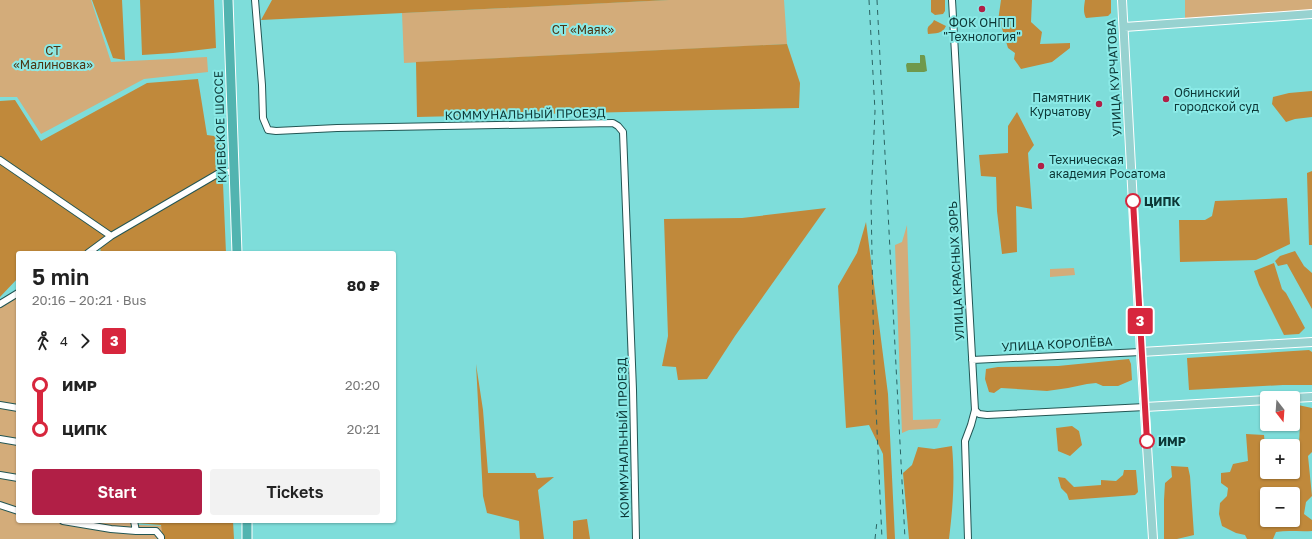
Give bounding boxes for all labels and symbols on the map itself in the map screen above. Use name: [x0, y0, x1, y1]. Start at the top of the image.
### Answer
marker: ФОК ОНПП "Технология": [977, 4, 987, 14]
place label: ФОК ОНПП "Технология": [943, 15, 1021, 44]
street label: УЛИЦА КУРЧАТОВА: [1103, 19, 1125, 137]
park label: СТ «Маяк»: [552, 22, 615, 37]
park label: СТ «Малиновка»: [13, 43, 93, 72]
street label: КИЕВСКОЕ ШОССЕ: [211, 71, 229, 183]
place label: Обнинский городской суд: [1174, 85, 1259, 114]
place label: Памятник Курчатову: [1029, 90, 1091, 119]
marker: Обнинский городской суд: [1161, 94, 1171, 104]
marker: Памятник Курчатову: [1094, 99, 1104, 109]
street label: КОММУНАЛЬНЫЙ ПРОЕЗД: [444, 105, 606, 123]
place label: Техническая академия Росатома: [1049, 152, 1166, 181]
marker: Техническая академия Росатома: [1036, 161, 1046, 171]
marker: ЦИПК: [1125, 193, 1141, 209]
place label: ЦИПК: [1144, 194, 1180, 209]
street label: УЛИЦА КРАСНЫХ ЗОРЬ: [945, 201, 967, 341]
line badge: 3: [1127, 308, 1153, 334]
street label: УЛИЦА КОРОЛЁВА: [1001, 334, 1113, 354]
street label: КОММУНАЛЬНЫЙ ПРОЕЗД: [614, 357, 632, 519]
north arrow: [1260, 391, 1300, 431]
marker: ИМР: [1139, 433, 1155, 449]
place label: ИМР: [1158, 434, 1186, 449]

